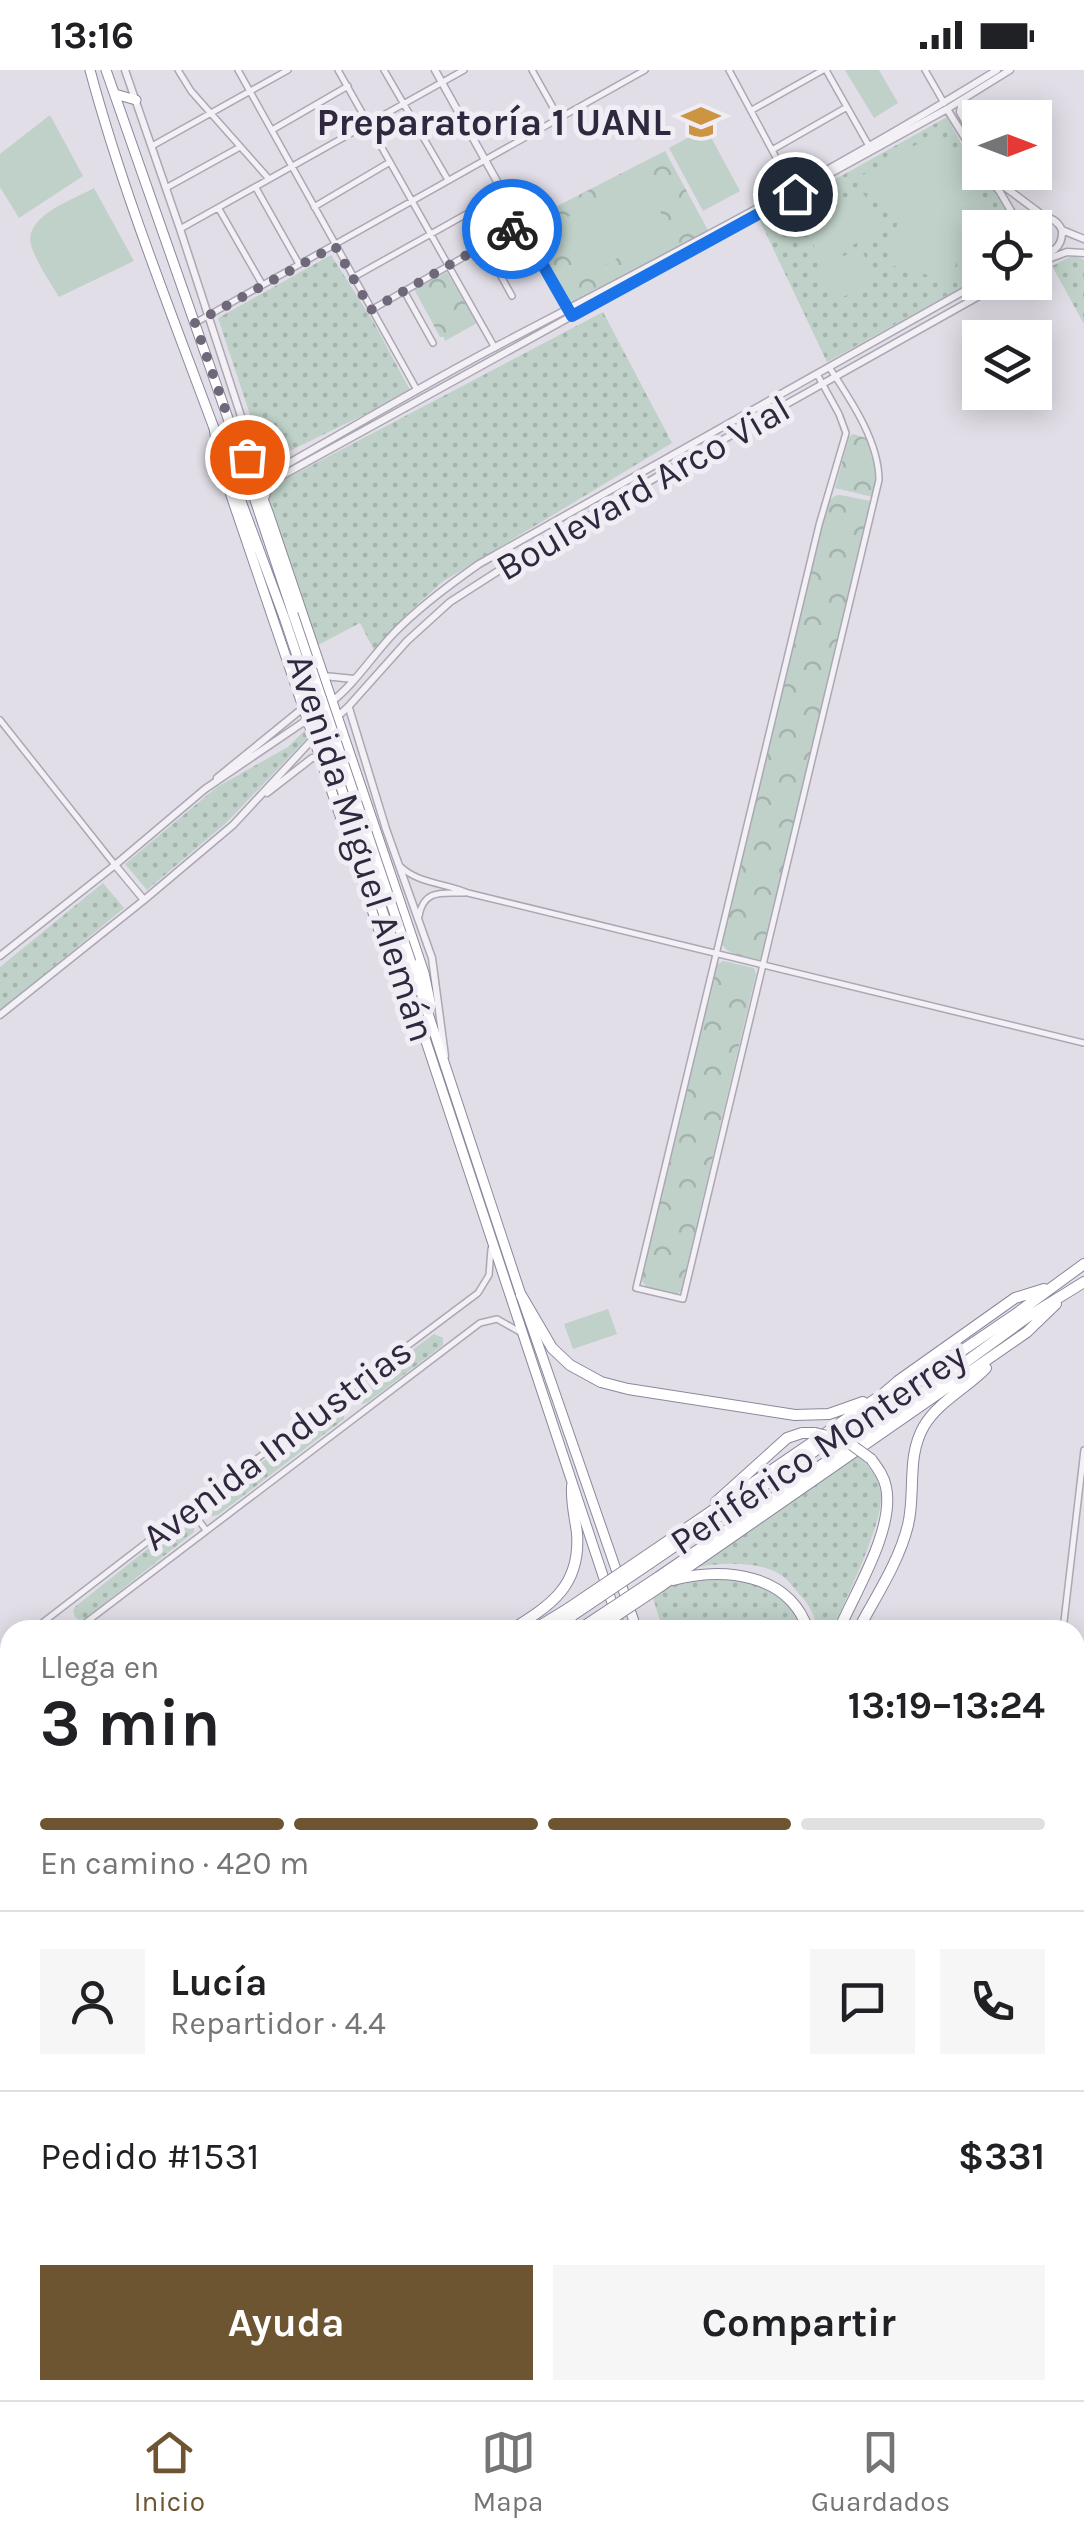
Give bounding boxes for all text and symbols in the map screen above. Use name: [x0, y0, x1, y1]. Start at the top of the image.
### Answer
text: 13:16: [50, 13, 134, 58]
place label: Preparatoría 1 UANL: [316, 100, 671, 145]
north arrow: [962, 100, 1052, 190]
map controls: [962, 100, 1052, 410]
school or university icon: Preparatoría 1 UANL: [680, 101, 722, 143]
pin: [753, 152, 838, 237]
icon: home: [768, 167, 823, 222]
courier: [462, 179, 562, 279]
icon: bike: [485, 202, 540, 257]
button: locate: [962, 210, 1052, 300]
button: layers: [962, 320, 1052, 410]
street label: Boulevard Arco Vial: [488, 385, 798, 591]
pin: [205, 415, 290, 500]
icon: bag: [220, 430, 275, 485]
street label: Avenida Miguel Alemán: [277, 649, 445, 1047]
street label: Avenida Industrias: [133, 1328, 421, 1560]
street label: Periférico Monterrey: [662, 1333, 975, 1565]
text: Llega en: [40, 1649, 159, 1686]
text: 13:19–13:24: [848, 1683, 1045, 1728]
text: 3 min: [40, 1685, 220, 1761]
text: En camino · 420 m: [40, 1845, 309, 1882]
button: person: [40, 1949, 145, 2054]
button: chat: [810, 1949, 915, 2054]
button: phone: [940, 1949, 1045, 2054]
text: Lucía: [170, 1960, 267, 2005]
text: Repartidor · 4.4: [170, 2005, 386, 2042]
text: Pedido #1531: [40, 2134, 259, 2179]
text: $331: [958, 2134, 1045, 2179]
button: Ayuda: [40, 2265, 533, 2380]
button: Compartir: [553, 2265, 1045, 2380]
tab: Inicio: [134, 2425, 205, 2518]
tab: Mapa: [473, 2425, 543, 2518]
tab: Guardados: [811, 2425, 950, 2518]

